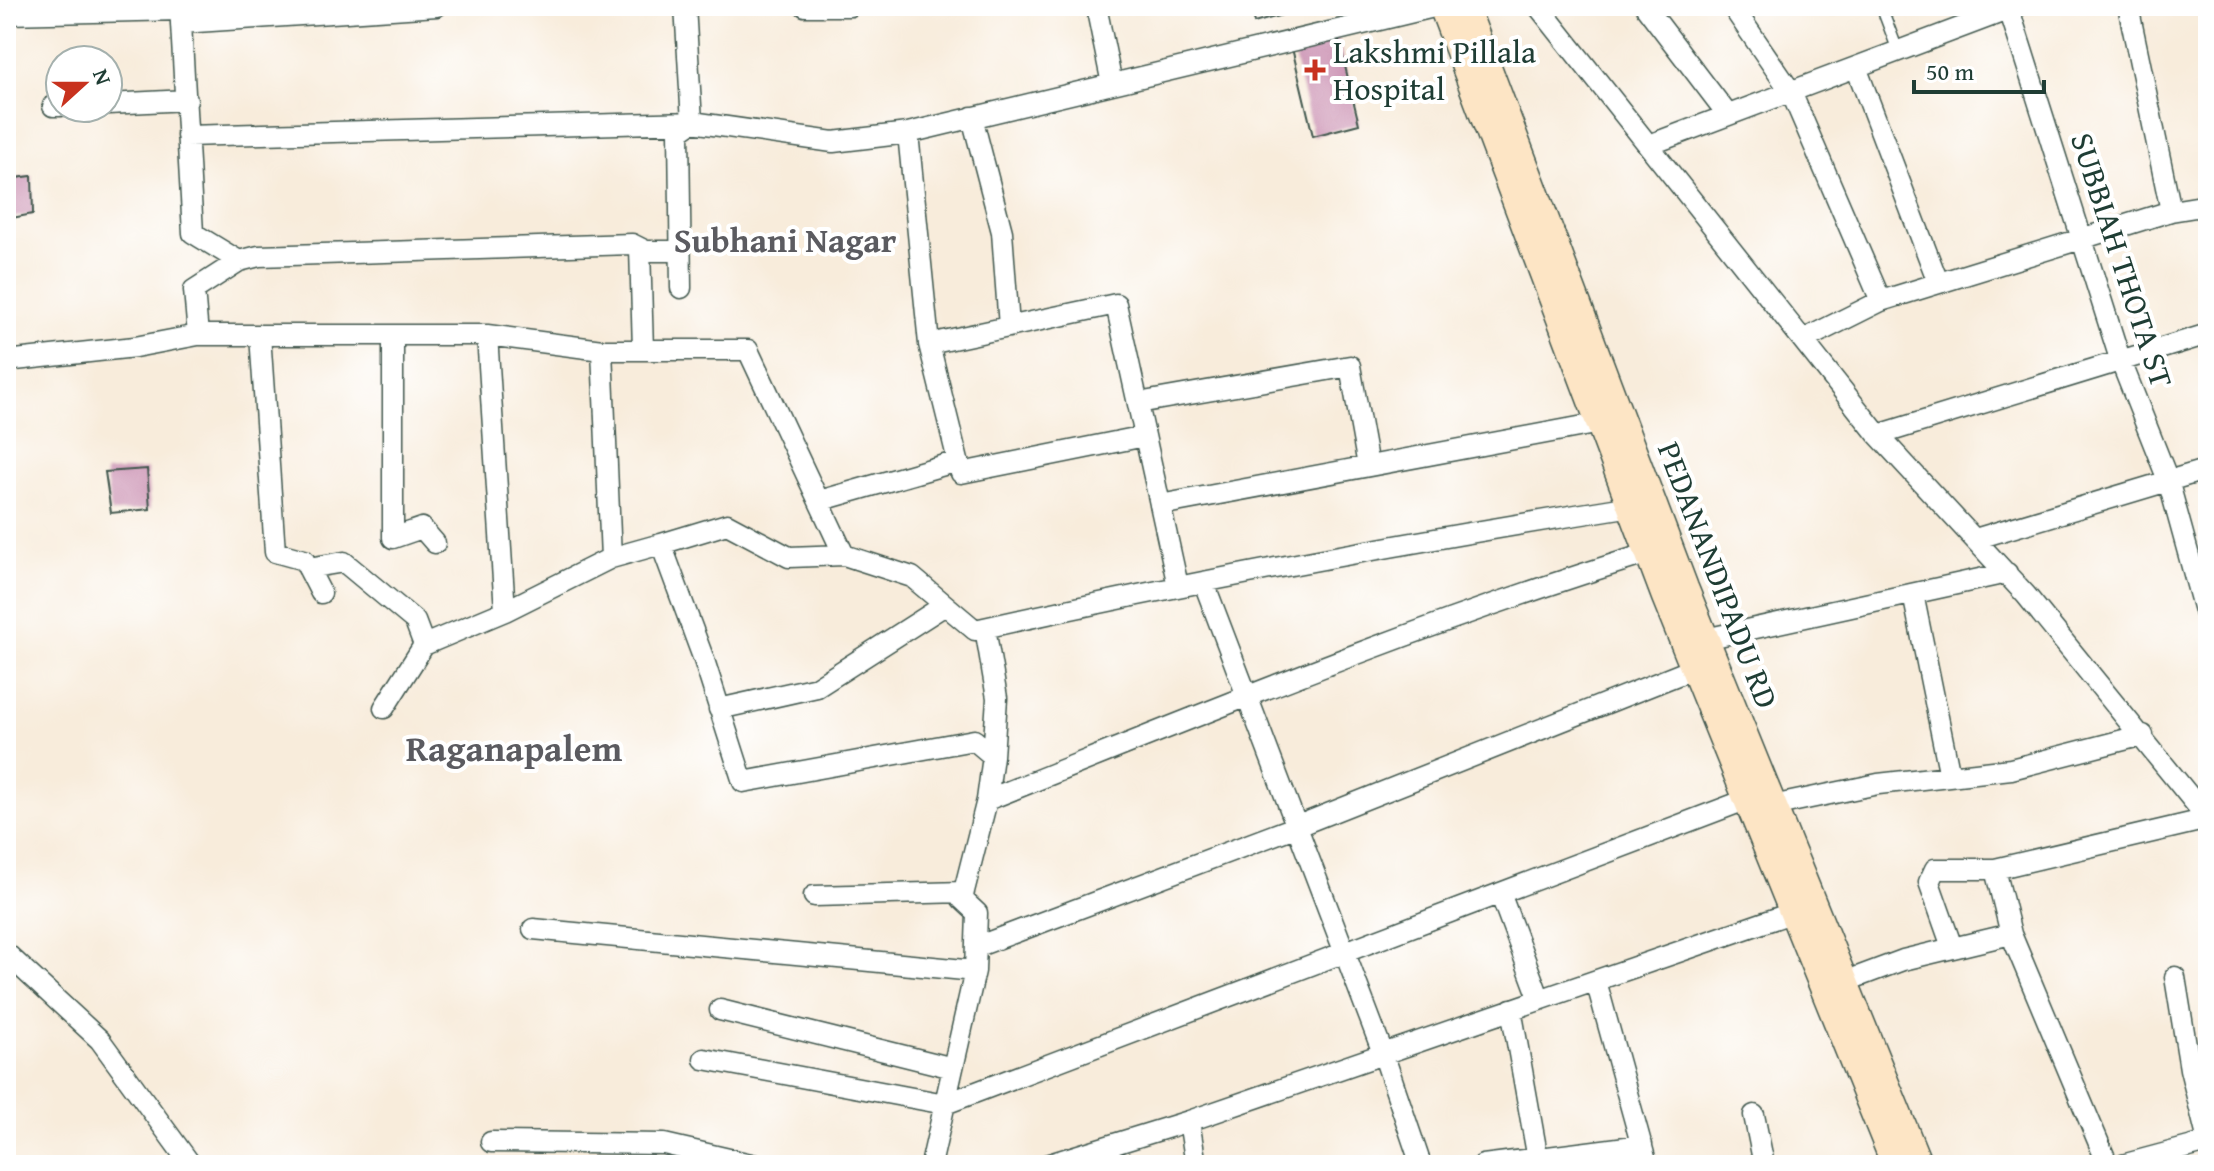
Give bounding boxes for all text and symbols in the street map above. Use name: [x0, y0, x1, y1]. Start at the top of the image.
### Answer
place label: Lakshmi Pillala Hospital: [1333, 28, 1536, 112]
north arrow: [44, 44, 124, 124]
scale bar: [1914, 44, 2044, 94]
text: 50 m: [1926, 54, 1974, 89]
marker: Lakshmi Pillala Hospital: [1304, 59, 1326, 81]
text: N: [85, 64, 120, 90]
street label: SUBBIAH THOTA ST: [2059, 126, 2186, 393]
district label: Subhani Nagar: [674, 215, 897, 264]
street label: PEDANANDIPADU RD: [1646, 435, 1791, 715]
district label: Raganapalem: [406, 721, 622, 774]

